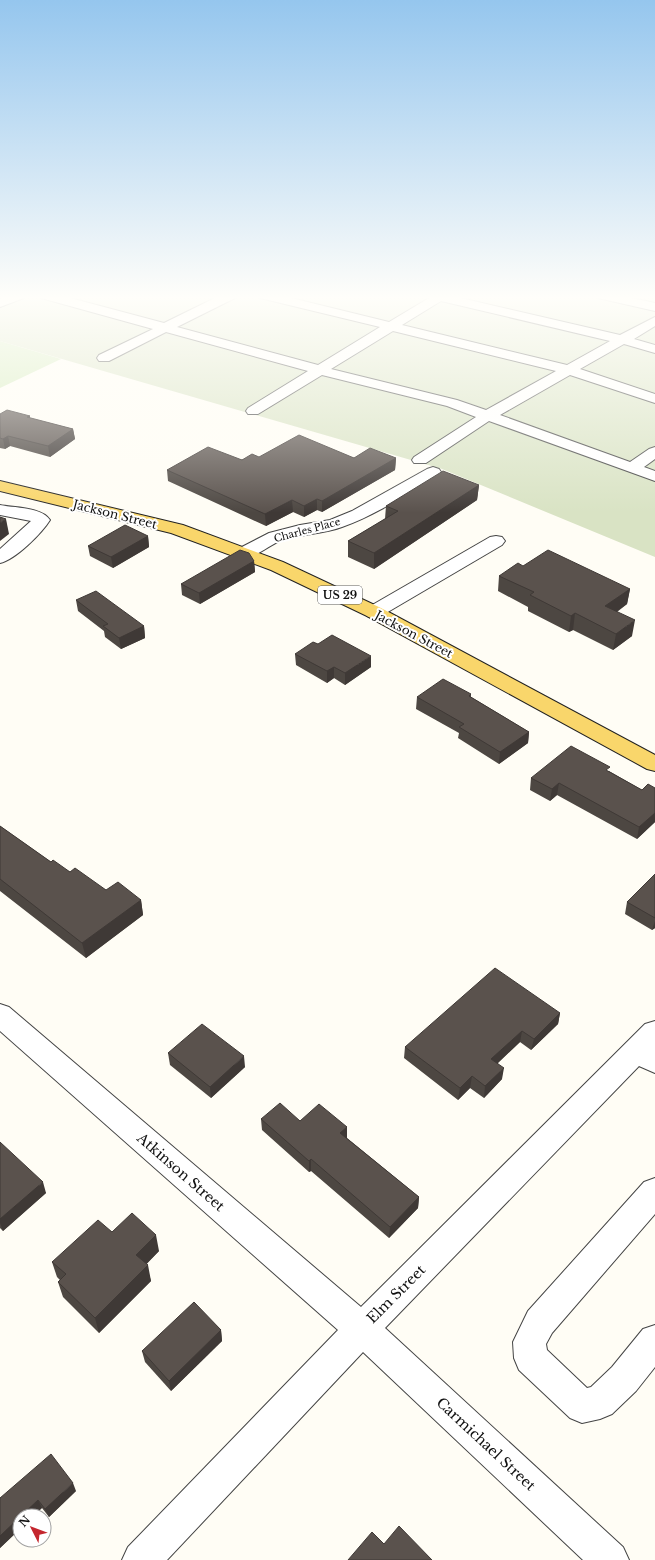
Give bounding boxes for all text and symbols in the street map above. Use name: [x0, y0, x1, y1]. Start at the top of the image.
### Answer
street label: Jackson Street: [70, 496, 159, 532]
street label: Charles Place: [272, 515, 342, 545]
road number: US 29: [318, 586, 362, 604]
street label: Jackson Street: [371, 606, 456, 661]
street label: Atkinson Street: [133, 1128, 229, 1215]
street label: Elm Street: [363, 1260, 430, 1327]
street label: Carmichael Street: [433, 1393, 540, 1495]
north arrow: [12, 1508, 52, 1548]
text: N: [16, 1512, 34, 1530]

